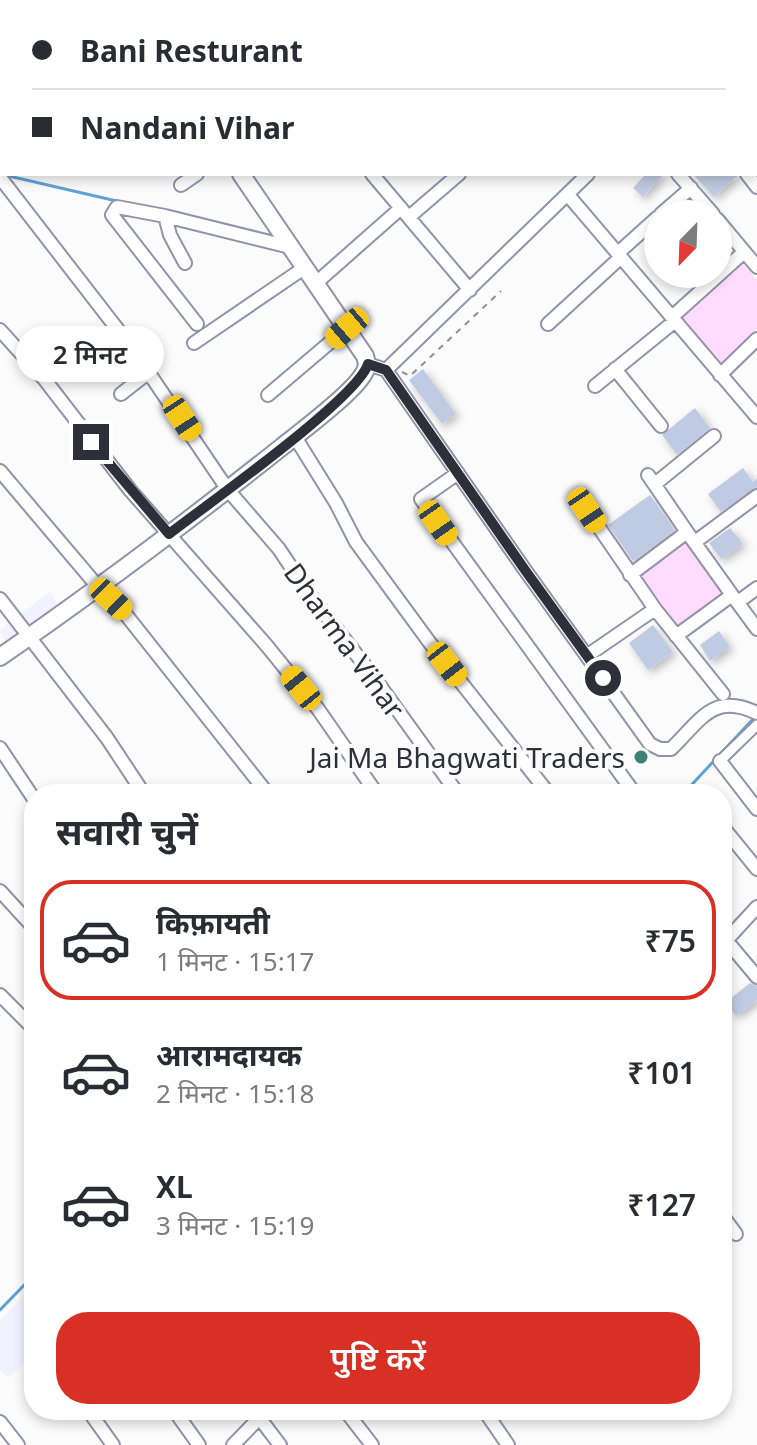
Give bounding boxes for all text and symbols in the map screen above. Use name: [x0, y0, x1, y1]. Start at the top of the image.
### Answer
text: Bani Resturant: [80, 30, 303, 71]
text: Nandani Vihar: [80, 107, 294, 148]
north arrow: [644, 200, 732, 288]
map controls: [644, 200, 732, 288]
car: [321, 303, 373, 353]
callout: 2 मिनट: [17, 326, 165, 382]
text: 2 मिनट: [53, 336, 127, 372]
car: [159, 391, 205, 445]
route end: [73, 424, 109, 460]
car: [564, 483, 610, 537]
car: [414, 496, 462, 550]
street label: Dharma Vihar: [276, 555, 414, 725]
car: [85, 574, 137, 624]
car: [423, 638, 471, 690]
route start: [585, 660, 621, 696]
car: [277, 662, 325, 714]
place label: Jai Ma Bhagwati Traders: [306, 738, 625, 776]
marker: Jai Ma Bhagwati Traders: [632, 748, 650, 766]
text: सवारी चुनें: [56, 807, 198, 856]
text: किफ़ायती: [156, 902, 270, 943]
icon: car: [60, 904, 132, 976]
text: ₹75: [645, 920, 696, 961]
text: 1 मिनट · 15:17: [156, 943, 314, 979]
text: आरामदायक: [156, 1034, 302, 1075]
icon: car: [60, 1036, 132, 1108]
text: ₹101: [627, 1052, 696, 1093]
text: 2 मिनट · 15:18: [156, 1075, 314, 1111]
text: XL: [156, 1166, 193, 1207]
icon: car: [60, 1168, 132, 1240]
text: ₹127: [627, 1184, 696, 1225]
text: 3 मिनट · 15:19: [156, 1207, 314, 1243]
button: पुष्टि करें: [56, 1312, 700, 1404]

